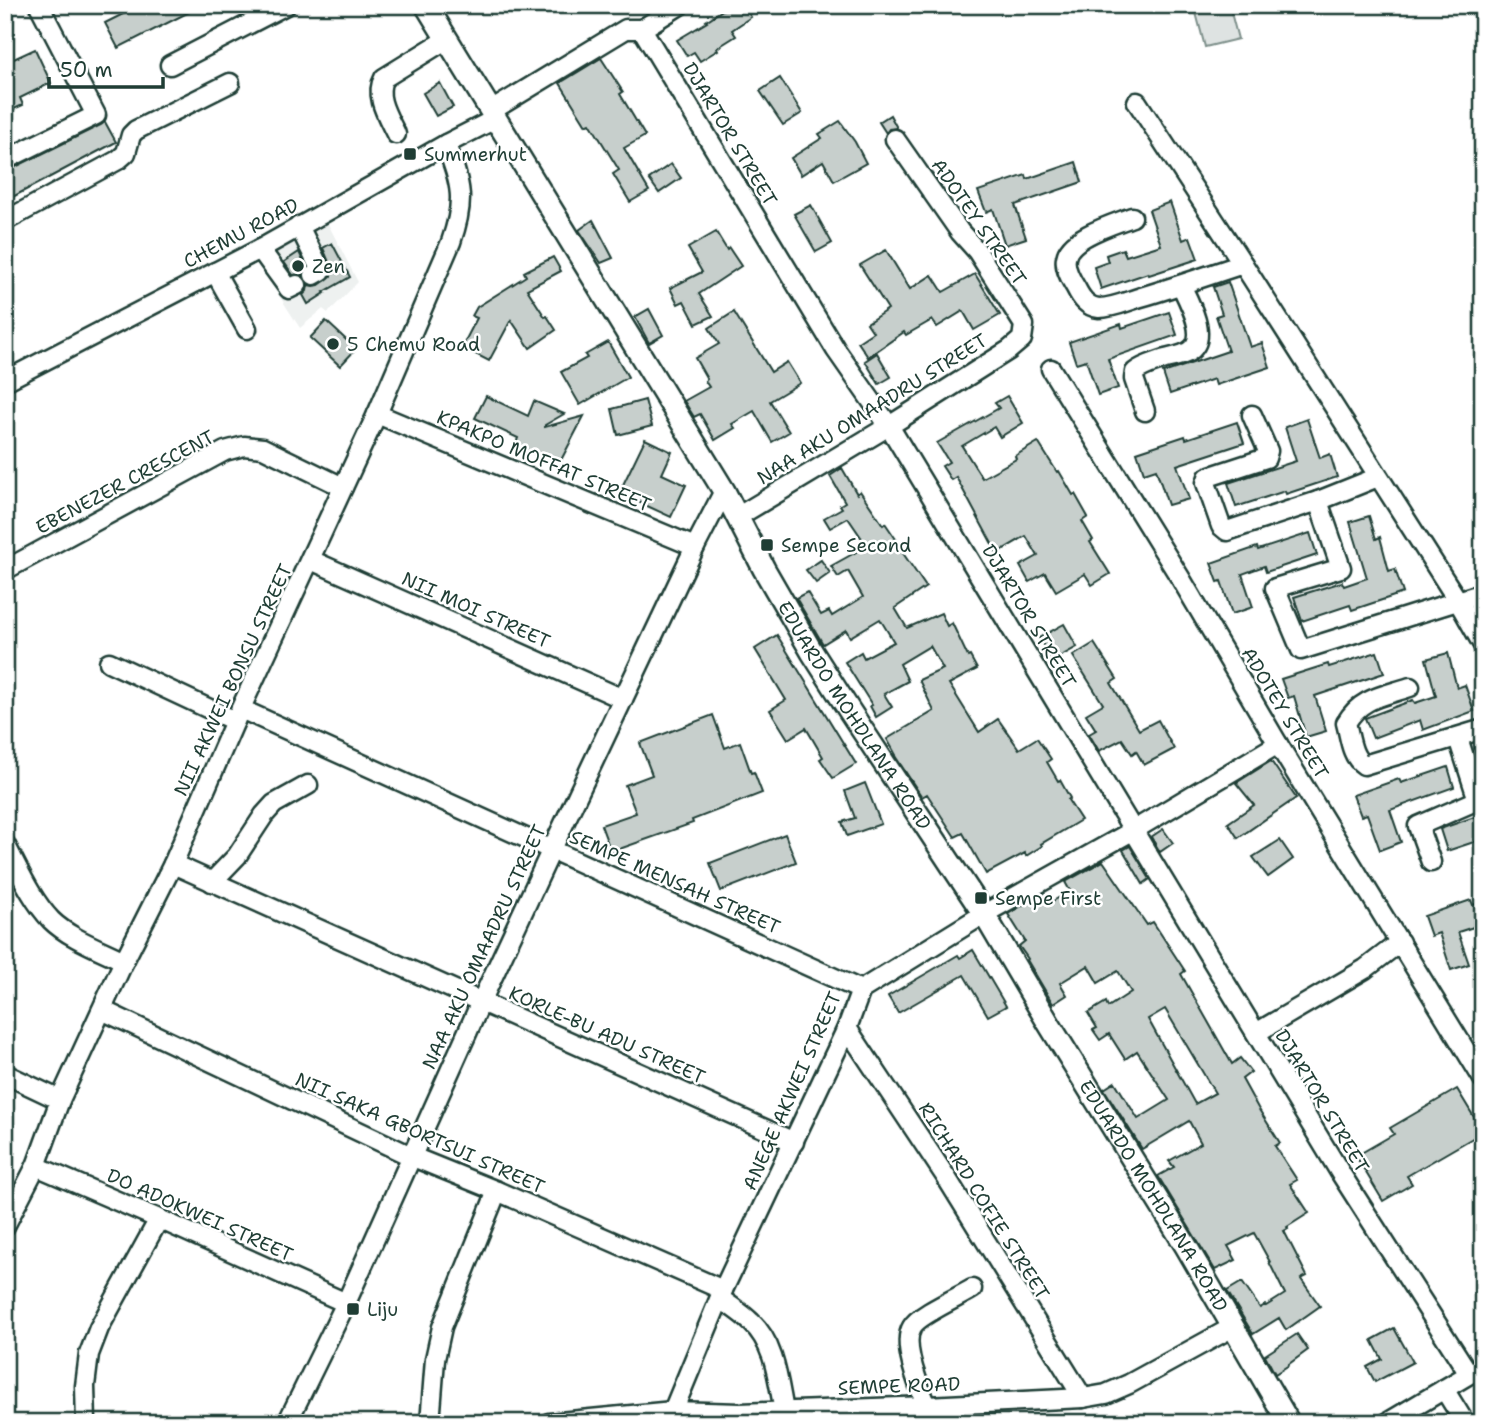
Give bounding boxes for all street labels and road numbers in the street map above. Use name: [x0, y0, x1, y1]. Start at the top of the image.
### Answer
street label: DJARTOR STREET: [677, 58, 783, 211]
street label: ADOTEY STREET: [926, 154, 1032, 291]
street label: CHEMU ROAD: [179, 192, 303, 274]
street label: NAA AKU OMAADRU STREET: [752, 327, 992, 490]
street label: KPAKPO MOFFAT STREET: [433, 404, 655, 518]
street label: EBENEZER CRESCENT: [31, 424, 219, 540]
street label: DJARTOR STREET: [976, 540, 1082, 693]
street label: NII AKWEI BONSU STREET: [168, 560, 298, 800]
street label: NII MOI STREET: [398, 566, 554, 654]
street label: EDUARDO MOHDLANA ROAD: [773, 596, 937, 835]
street label: ADOTEY STREET: [1236, 643, 1334, 784]
street label: NAA AKU OMAADRU STREET: [416, 820, 552, 1073]
street label: SEMPE MENSAH STREET: [566, 824, 784, 940]
street label: KORLE-BU ADU STREET: [505, 980, 709, 1090]
street label: ANEGE AKWEI STREET: [737, 988, 847, 1194]
street label: DJARTOR STREET: [1269, 1025, 1375, 1178]
street label: NII SAKA GBORTSUI STREET: [291, 1067, 549, 1200]
street label: EDUARDO MOHDLANA ROAD: [1074, 1075, 1234, 1316]
street label: RICHARD COFIE STREET: [913, 1098, 1055, 1305]
street label: DO ADOKWEI STREET: [103, 1163, 297, 1267]
street label: SEMPE ROAD: [837, 1371, 961, 1401]

